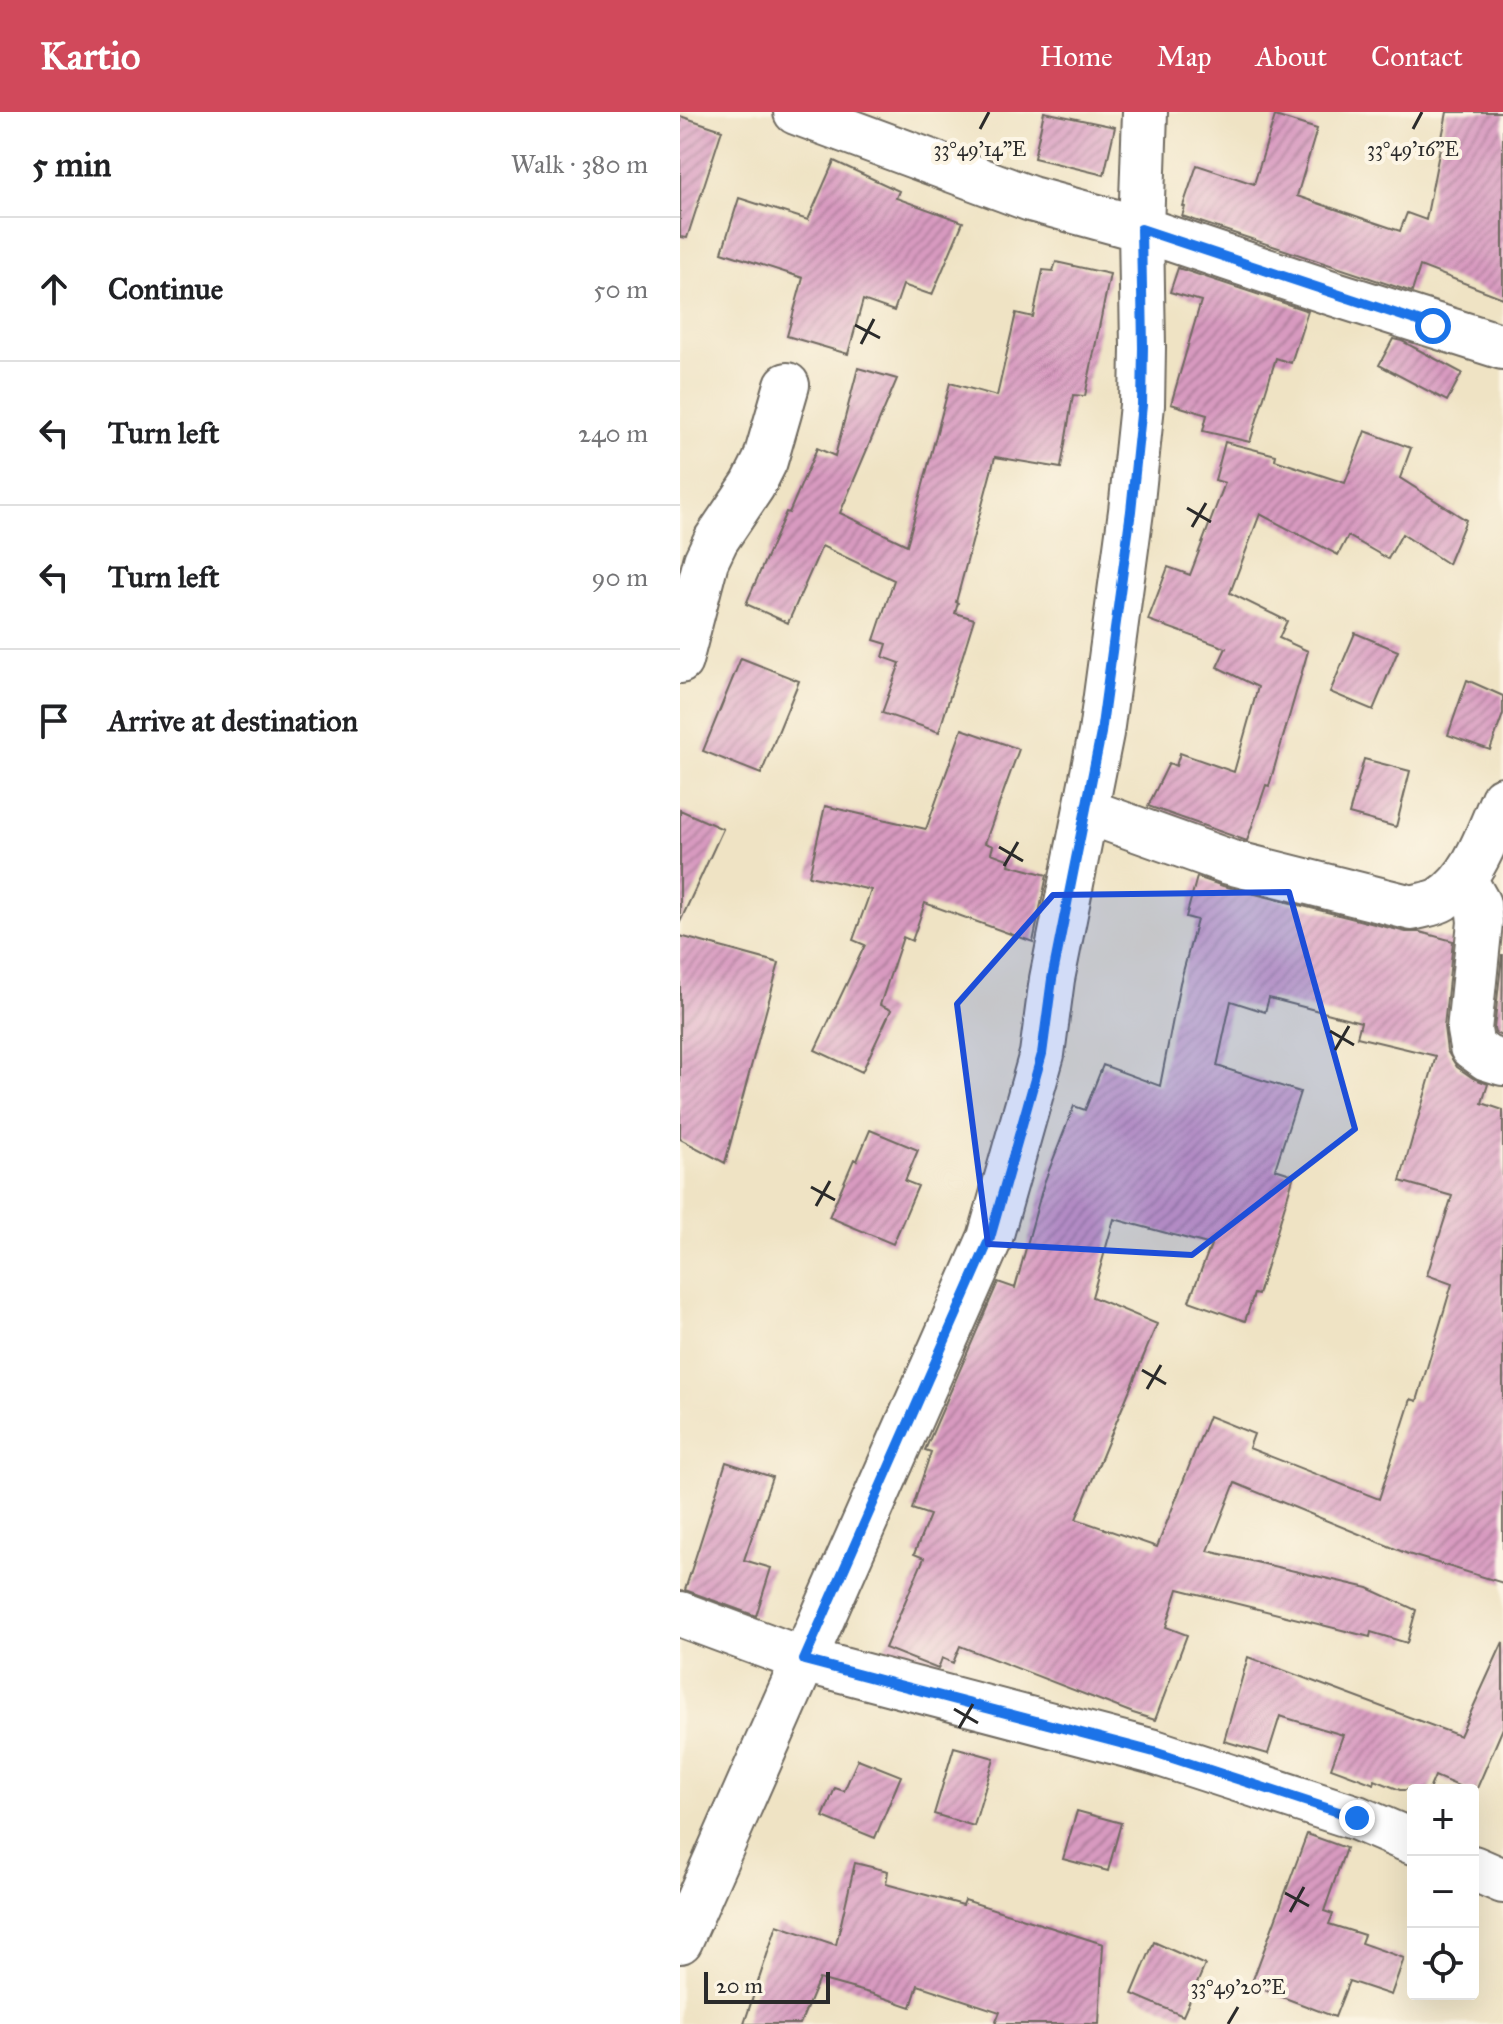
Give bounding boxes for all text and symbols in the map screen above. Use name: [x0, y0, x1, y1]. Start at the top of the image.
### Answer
text: Kartio: [40, 33, 140, 79]
text: Home: [1040, 39, 1113, 74]
text: Map: [1157, 39, 1211, 74]
text: About: [1255, 39, 1327, 74]
text: Contact: [1371, 39, 1463, 74]
text: 33°49'14"E: [934, 137, 1026, 161]
text: 33°49'16"E: [1367, 137, 1459, 161]
text: 5 min: [32, 144, 111, 185]
text: Walk · 380 m: [511, 148, 648, 180]
icon: ahead: [32, 267, 76, 311]
text: Continue: [108, 271, 223, 307]
text: 50 m: [593, 273, 648, 305]
route start: [1415, 308, 1451, 344]
icon: left: [32, 411, 76, 455]
text: Turn left: [108, 415, 219, 451]
text: 240 m: [578, 417, 648, 449]
icon: left: [32, 555, 76, 599]
text: Turn left: [108, 559, 219, 595]
text: 90 m: [591, 561, 648, 593]
icon: arrive: [32, 699, 76, 743]
text: Arrive at destination: [108, 703, 358, 739]
map controls: [1407, 1784, 1479, 2000]
button: +: [1407, 1784, 1479, 1856]
route end: [1339, 1800, 1375, 1836]
button: −: [1407, 1856, 1479, 1928]
button: locate: [1407, 1928, 1479, 2000]
scale bar: [704, 1968, 830, 2004]
text: 20 m: [716, 1972, 763, 1999]
text: 33°49'20"E: [1190, 1975, 1286, 1999]

